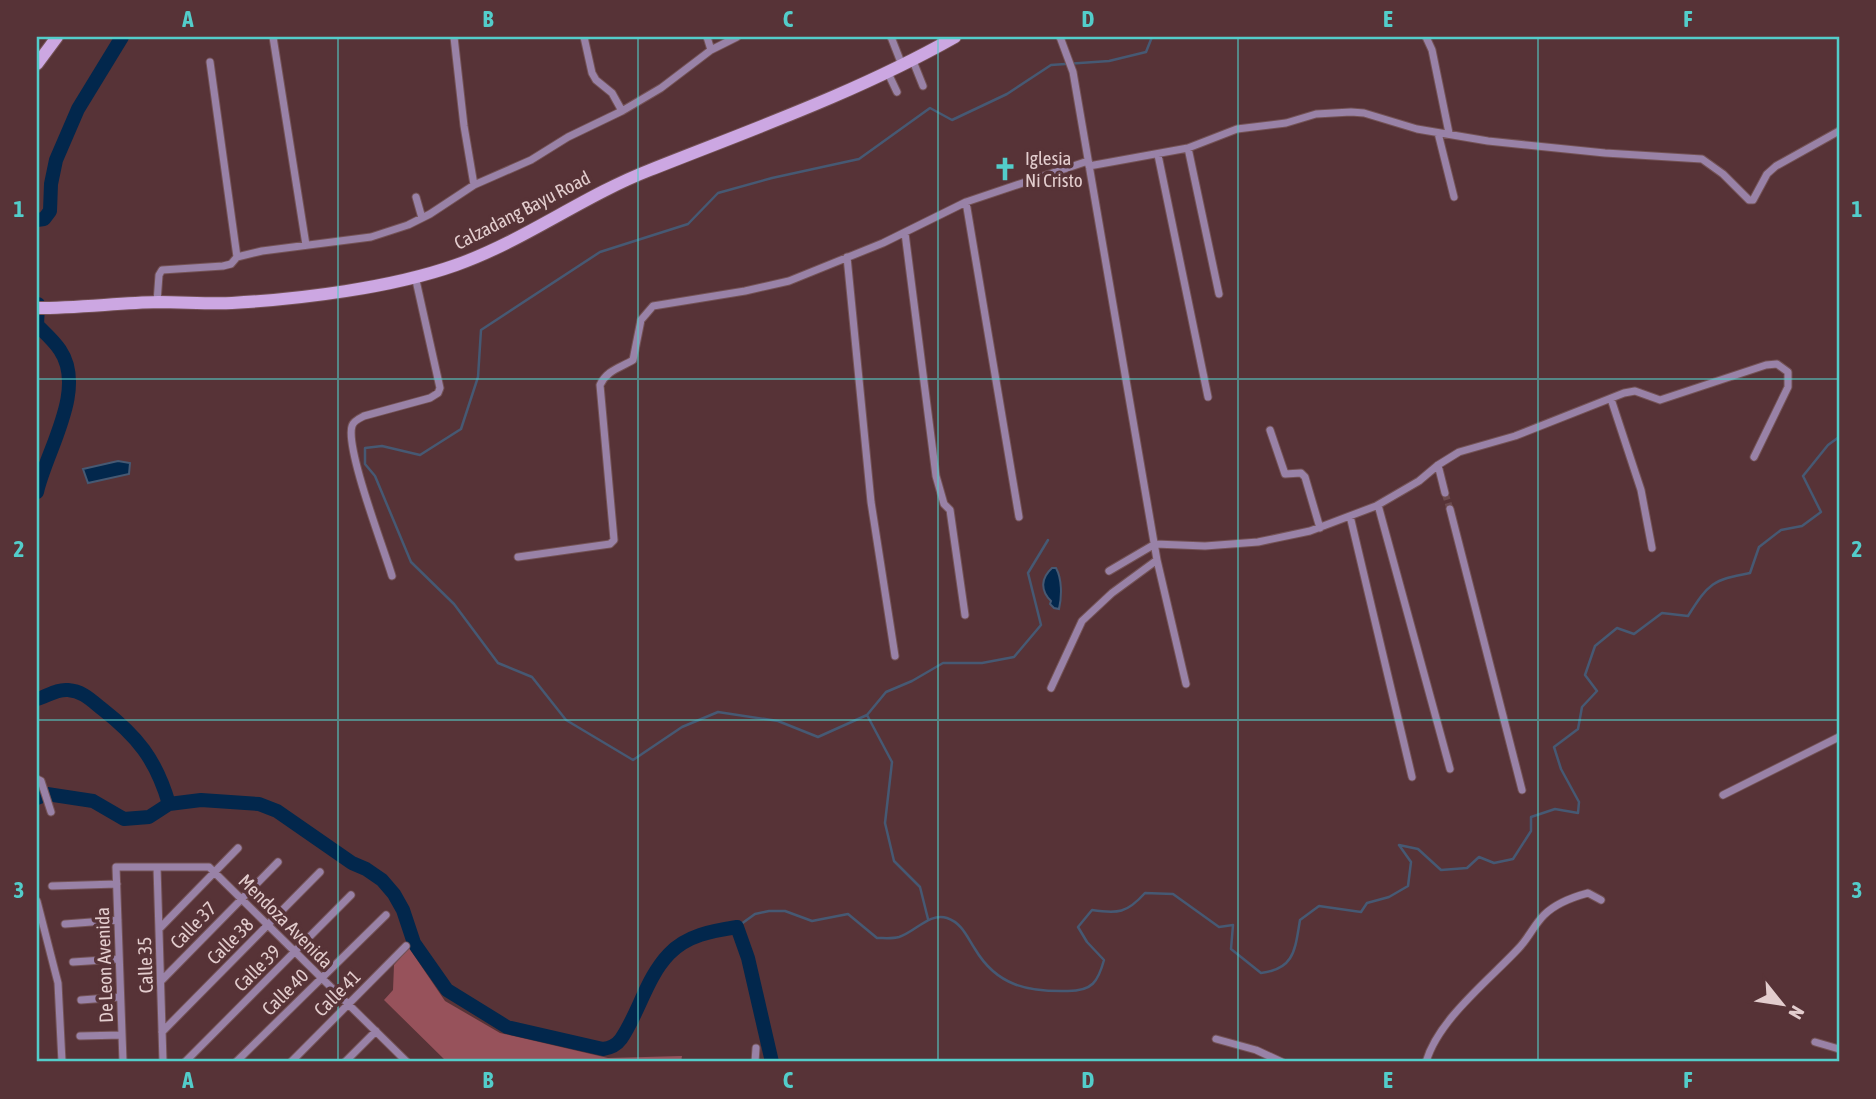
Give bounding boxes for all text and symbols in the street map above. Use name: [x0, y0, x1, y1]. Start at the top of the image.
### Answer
text: A: [181, 6, 194, 32]
text: B: [483, 6, 494, 32]
text: C: [783, 6, 794, 32]
text: D: [1082, 6, 1095, 32]
text: E: [1383, 6, 1393, 32]
text: F: [1683, 6, 1693, 32]
place label: Iglesia Ni Cristo: [1025, 147, 1083, 191]
church icon: Iglesia Ni Cristo: [991, 155, 1019, 183]
street label: Calzadang Bayu Road: [450, 166, 594, 254]
text: 1: [14, 196, 25, 222]
text: 1: [1852, 196, 1863, 222]
text: 2: [14, 536, 24, 562]
text: 2: [1852, 536, 1862, 562]
street label: Mendoza Avenida: [235, 870, 337, 972]
text: 3: [14, 877, 24, 903]
text: 3: [1852, 877, 1862, 903]
street label: Calle 37: [166, 897, 220, 953]
street label: De Leon Avenida: [91, 907, 117, 1023]
street label: Calle 38: [202, 913, 258, 969]
street label: Calle 35: [133, 936, 157, 994]
street label: Calle 39: [229, 940, 285, 996]
street label: Calle 40: [257, 964, 313, 1020]
street label: Calle 41: [309, 965, 365, 1021]
north arrow: [1746, 970, 1816, 1040]
text: N: [1784, 1002, 1809, 1023]
text: A: [181, 1067, 194, 1093]
text: B: [483, 1067, 494, 1093]
text: C: [783, 1067, 794, 1093]
text: D: [1082, 1067, 1095, 1093]
text: E: [1383, 1067, 1393, 1093]
text: F: [1683, 1067, 1693, 1093]

